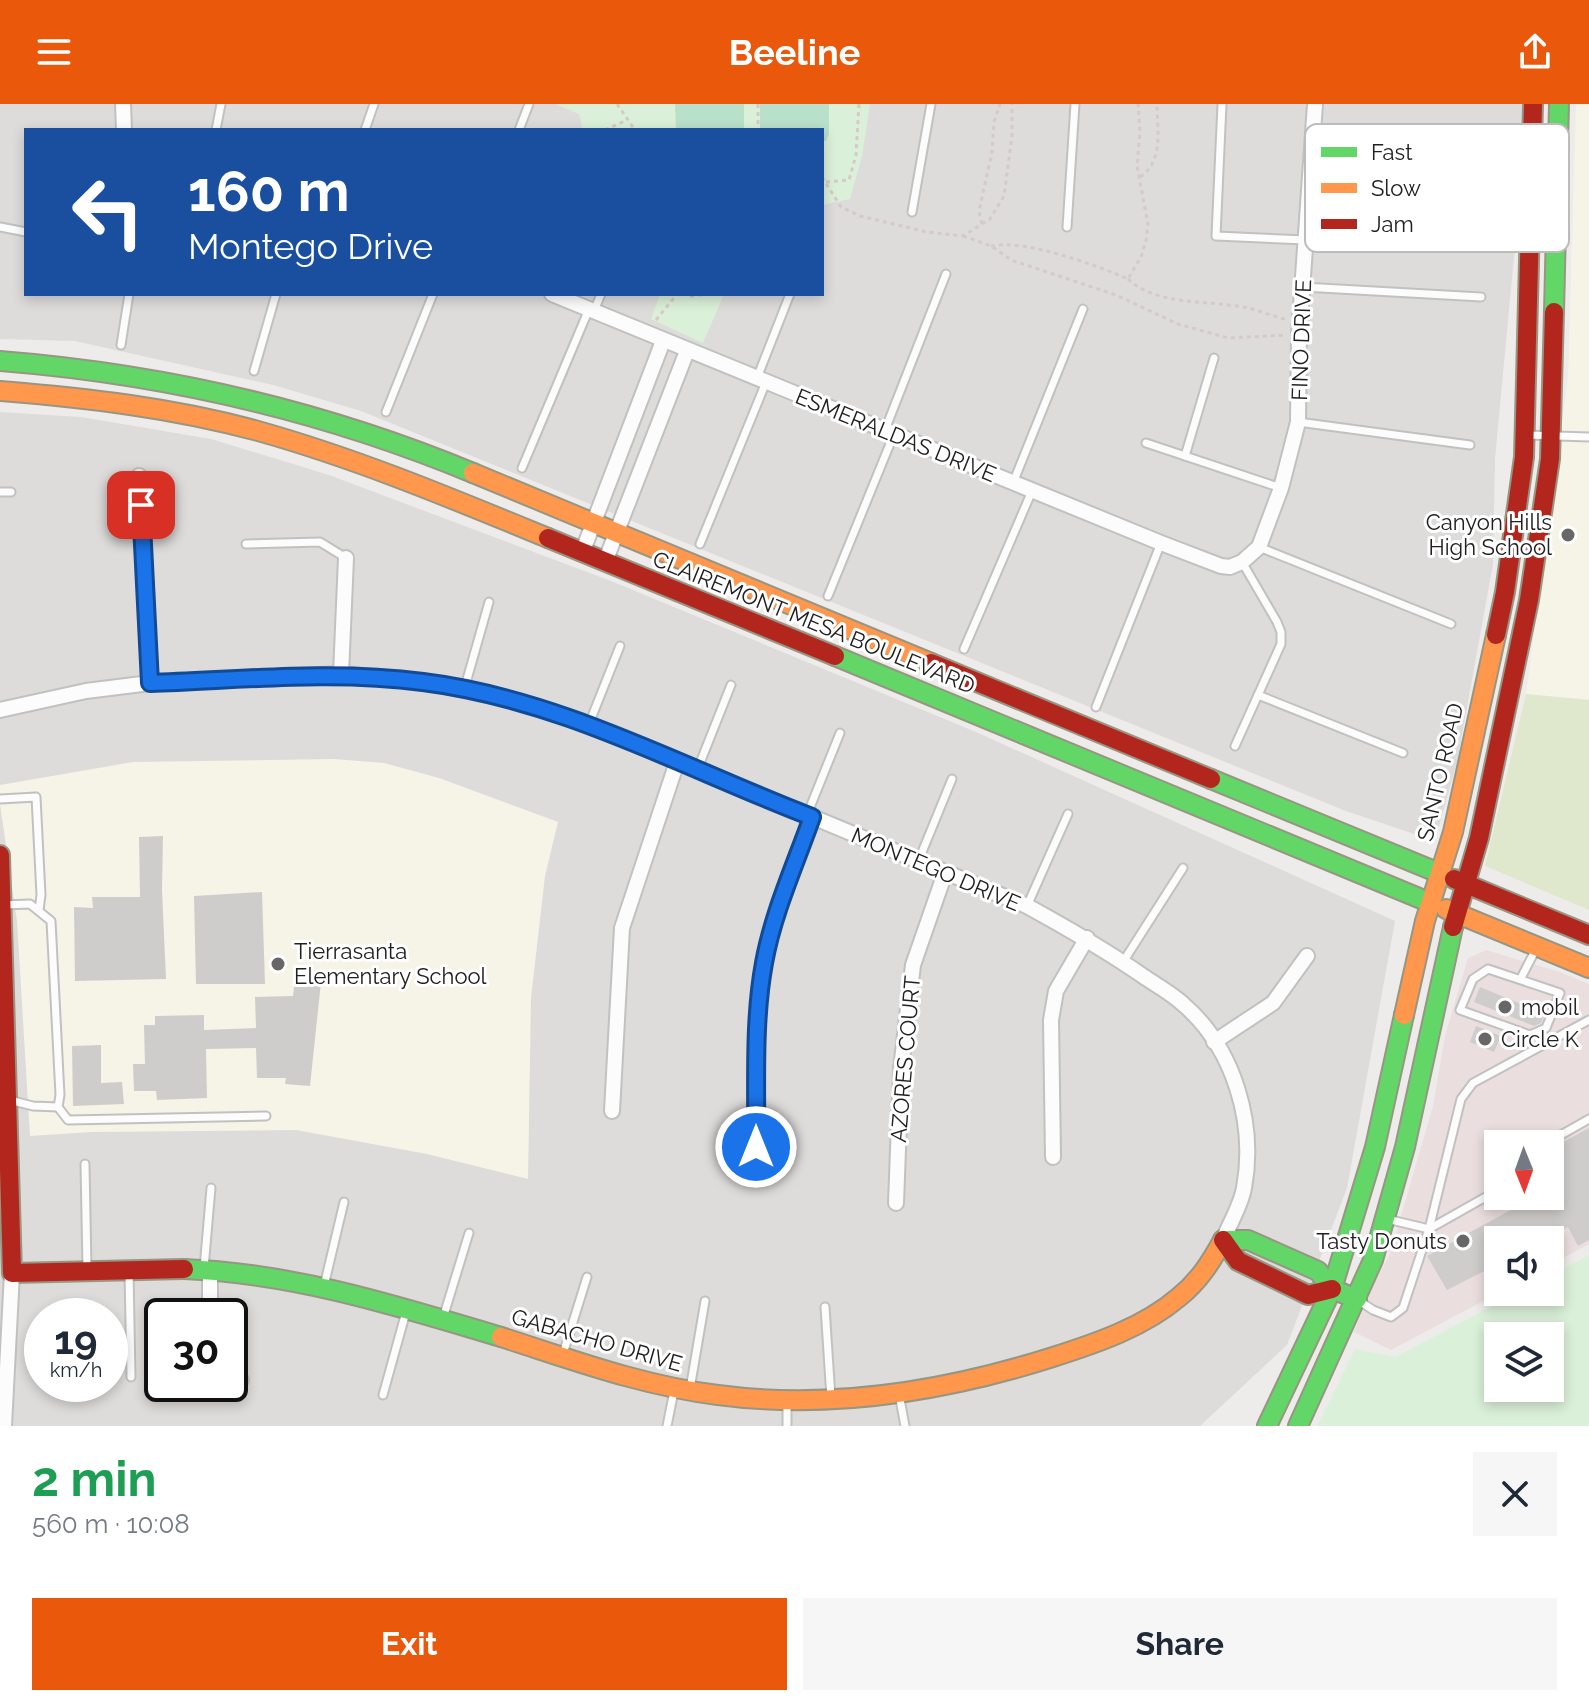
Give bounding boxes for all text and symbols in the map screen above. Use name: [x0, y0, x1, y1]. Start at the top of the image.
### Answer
icon: menu: [32, 30, 76, 74]
icon: share: [1513, 30, 1557, 74]
text: Beeline: [729, 31, 860, 73]
legend: [1305, 124, 1569, 252]
text: Fast: [1371, 139, 1413, 165]
text: 160 m: [188, 158, 350, 224]
icon: left: [56, 160, 160, 264]
text: Slow: [1371, 175, 1421, 201]
text: Jam: [1371, 211, 1414, 237]
text: Montego Drive: [188, 225, 433, 267]
street label: FINO DRIVE: [1286, 279, 1316, 401]
street label: ESMERALDAS DRIVE: [792, 383, 1000, 487]
pin: [107, 471, 175, 539]
icon: arrive: [119, 483, 163, 527]
place label: Canyon Hills High School: [1426, 509, 1552, 560]
marker: Canyon Hills High School: [1559, 526, 1577, 544]
street label: CLAIREMONT MESA BOULEVARD: [649, 545, 979, 699]
street label: SANTO ROAD: [1411, 700, 1469, 844]
street label: MONTEGO DRIVE: [848, 822, 1024, 916]
place label: Tierrasanta Elementary School: [294, 938, 487, 989]
marker: Tierrasanta Elementary School: [269, 955, 287, 973]
street label: AZORES COURT: [885, 974, 925, 1143]
place label: mobil: [1521, 994, 1579, 1020]
marker: mobil: [1496, 998, 1514, 1016]
place label: Circle K: [1501, 1026, 1580, 1052]
marker: Circle K: [1476, 1030, 1494, 1048]
position arrow: [714, 1105, 798, 1189]
north arrow: [1484, 1130, 1564, 1210]
map controls: [1484, 1130, 1564, 1402]
button: sound: [1484, 1226, 1564, 1306]
place label: Tasty Donuts: [1316, 1228, 1447, 1254]
marker: Tasty Donuts: [1454, 1232, 1472, 1250]
speed limit sign: 30: [144, 1298, 248, 1402]
street label: GABACHO DRIVE: [509, 1303, 685, 1377]
text: 19: [54, 1316, 98, 1363]
button: layers: [1484, 1322, 1564, 1402]
text: km/h: [50, 1358, 102, 1382]
text: 2 min: [32, 1451, 157, 1507]
button: close: [1473, 1452, 1557, 1536]
text: 560 m · 10:08: [32, 1509, 190, 1539]
button: Exit: [32, 1598, 787, 1690]
button: Share: [803, 1598, 1557, 1690]

